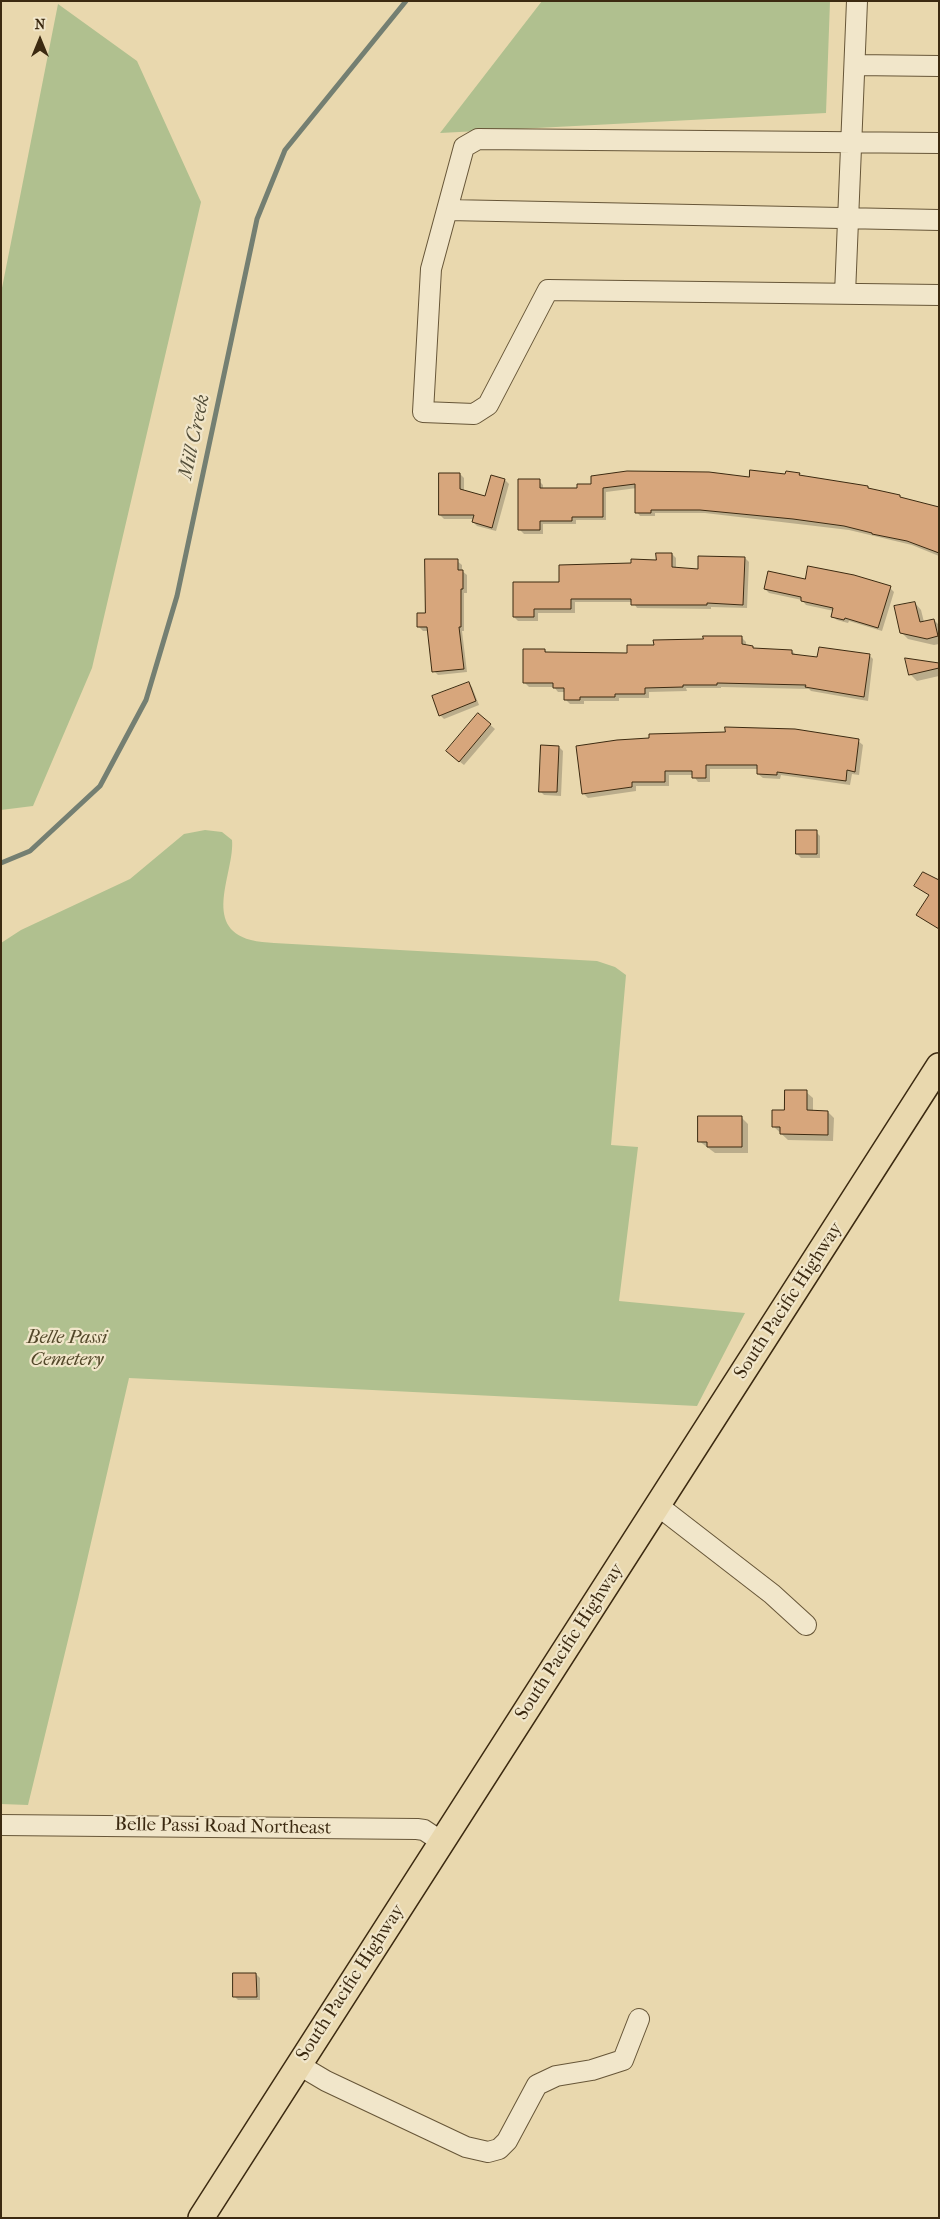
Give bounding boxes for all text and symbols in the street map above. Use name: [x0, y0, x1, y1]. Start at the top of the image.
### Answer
north arrow: [15, 15, 65, 65]
text: N: [35, 16, 45, 33]
water label: Mill Creek: [174, 392, 216, 482]
street label: South Pacific Highway: [730, 1218, 848, 1384]
park label: Belle Passi Cemetery: [27, 1327, 107, 1371]
street label: South Pacific Highway: [511, 1559, 629, 1725]
street label: Belle Passi Road Northeast: [114, 1814, 332, 1840]
street label: South Pacific Highway: [292, 1900, 410, 2066]

